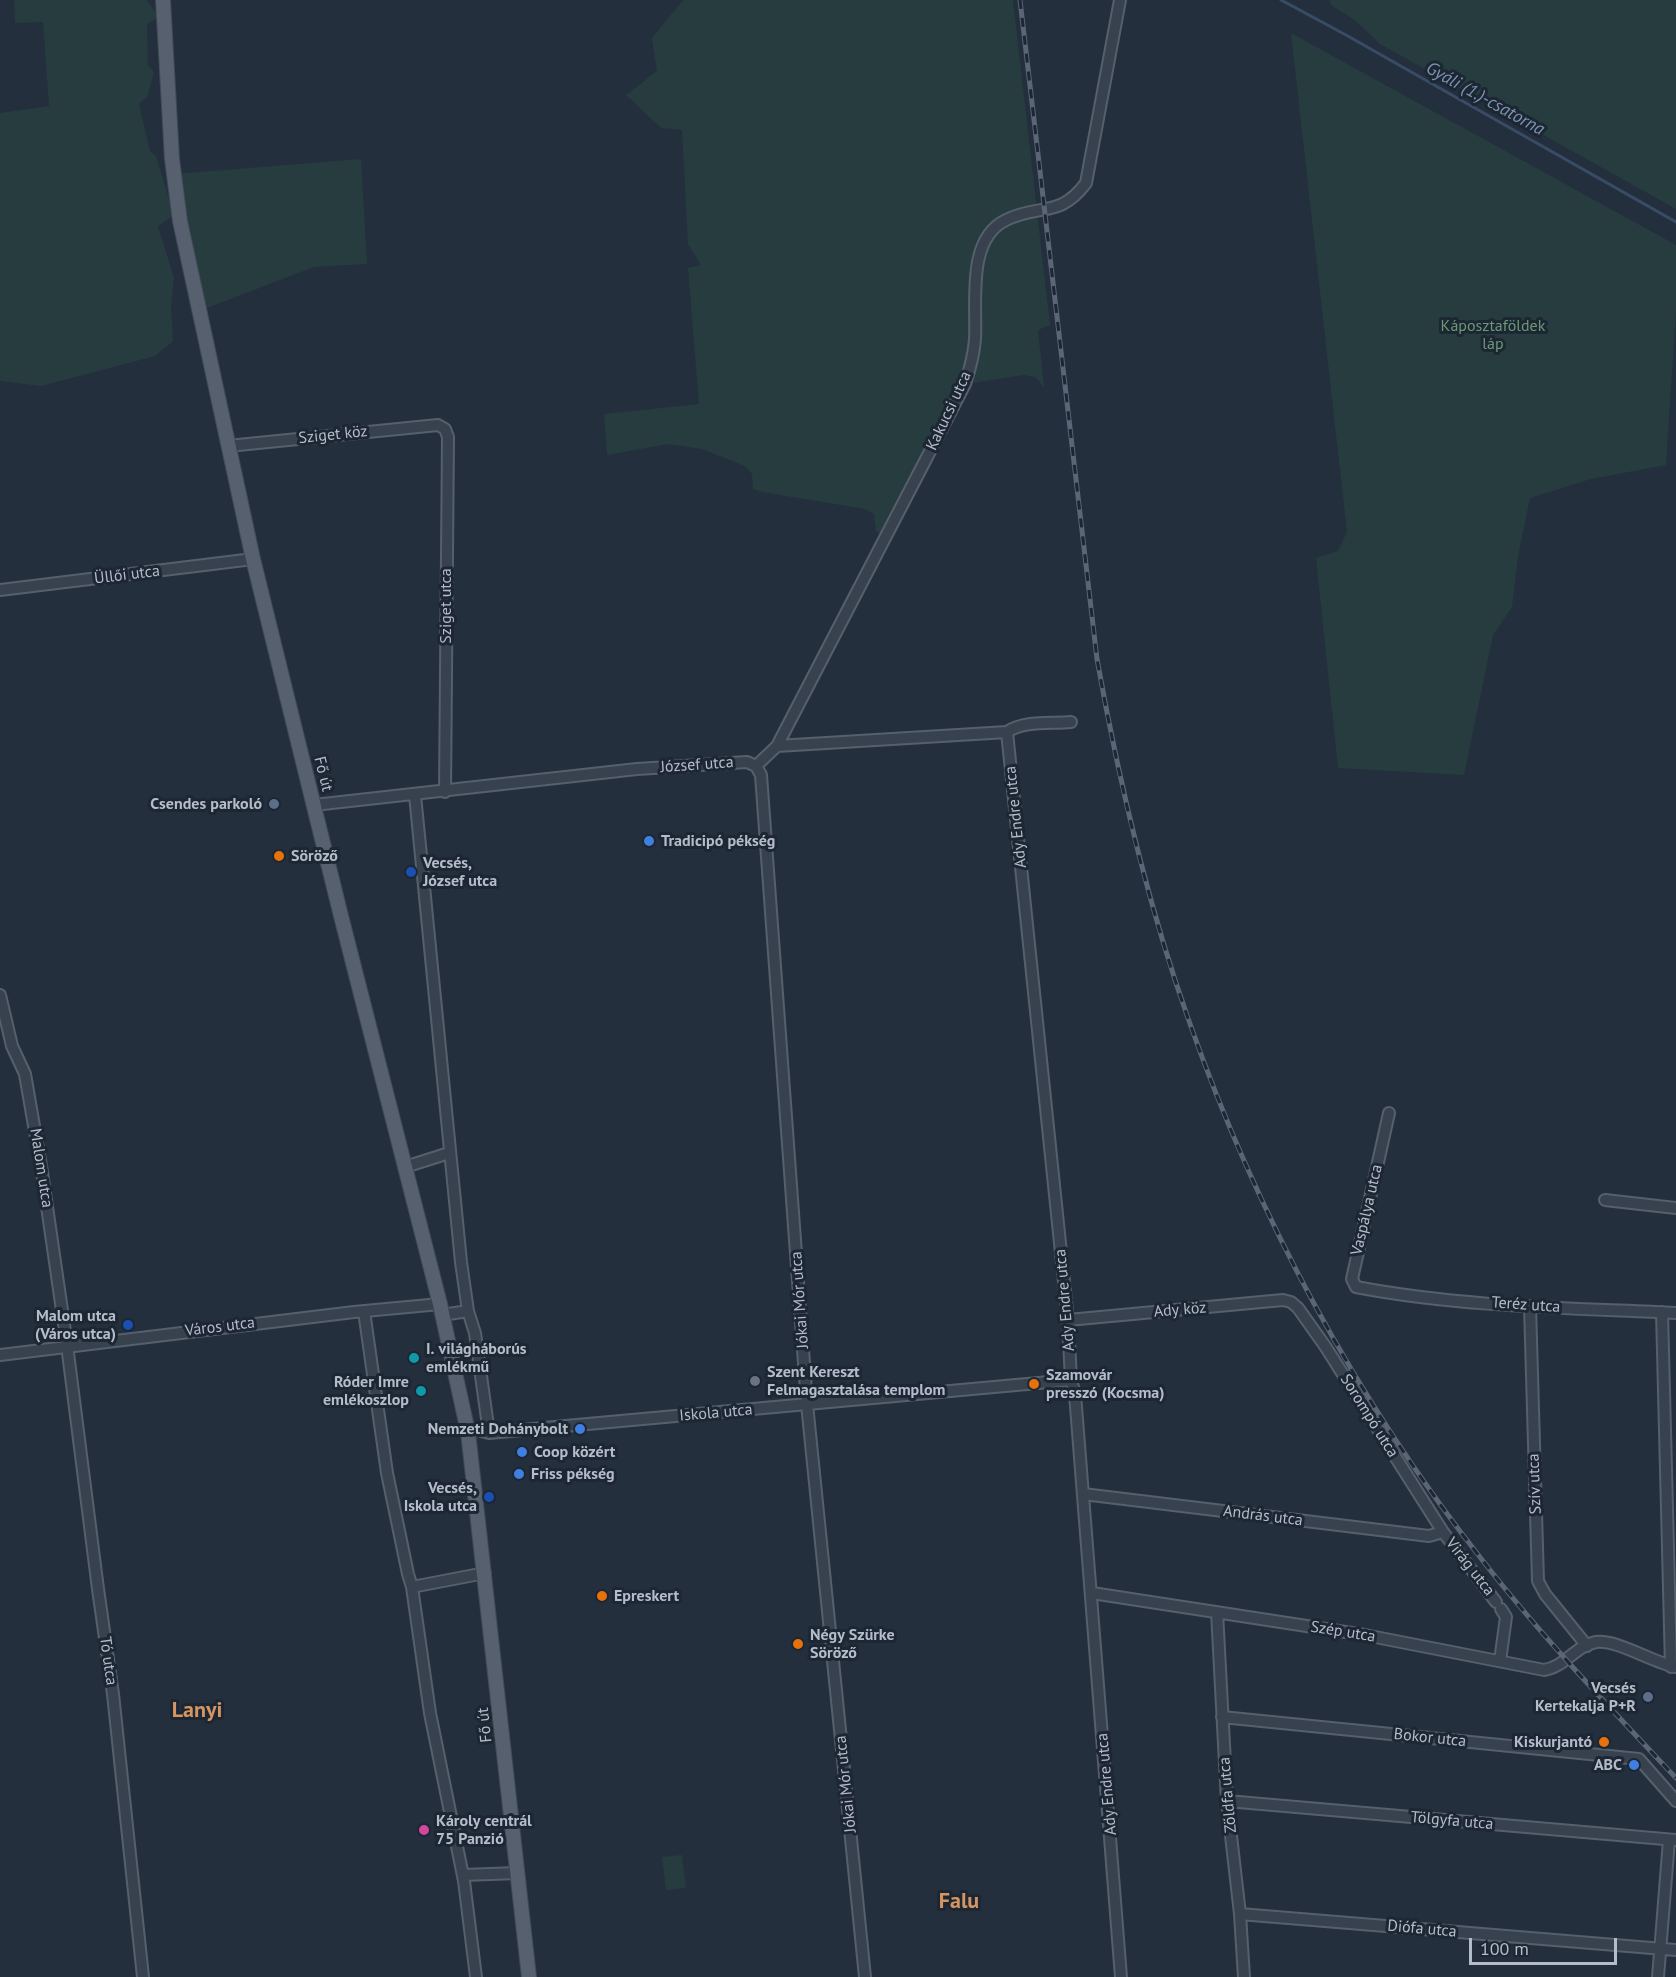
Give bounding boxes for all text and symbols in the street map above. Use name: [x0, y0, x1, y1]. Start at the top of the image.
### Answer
water label: Gyáli (1.)-csatorna: [1422, 58, 1548, 140]
park label: Káposztaföldek láp: [1441, 316, 1545, 354]
street label: Kakucsi utca: [922, 368, 976, 454]
street label: Sziget köz: [298, 422, 368, 448]
street label: Üllői utca: [93, 561, 161, 589]
street label: Sziget utca: [436, 568, 456, 644]
street label: József utca: [660, 753, 734, 777]
street label: Fő út: [309, 755, 337, 793]
street label: Ady Endre utca: [1001, 765, 1031, 869]
place label: Csendes parkoló: [150, 794, 262, 814]
marker: Csendes parkoló: [267, 797, 281, 811]
place label: Tradicipó pékség: [661, 831, 775, 851]
marker: Tradicipó pékség: [642, 834, 656, 848]
place label: Söröző: [291, 846, 338, 866]
marker: Söröző: [272, 849, 286, 863]
place label: Vecsés, József utca: [423, 853, 497, 891]
marker: Vecsés, József utca: [404, 865, 418, 879]
street label: Malom utca: [25, 1127, 57, 1209]
street label: Vaspálya utca: [1347, 1163, 1387, 1257]
street label: Ady Endre utca: [1051, 1248, 1079, 1352]
street label: Jókai Mór utca: [787, 1251, 813, 1349]
street label: Teréz utca: [1491, 1293, 1561, 1317]
street label: Ady köz: [1153, 1298, 1207, 1322]
place label: Malom utca (Város utca): [35, 1306, 116, 1344]
street label: Város utca: [184, 1313, 256, 1341]
marker: Malom utca (Város utca): [121, 1318, 135, 1332]
place label: I. világháborús emlékmű: [426, 1339, 526, 1377]
marker: I. világháborús emlékmű: [407, 1351, 421, 1365]
place label: Szent Kereszt Felmagasztalása templom: [767, 1362, 945, 1400]
place label: Szamovár presszó (Kocsma): [1046, 1365, 1164, 1403]
street label: Sorompó utca: [1336, 1371, 1402, 1461]
place label: Róder Imre emlékoszlop: [323, 1372, 409, 1410]
marker: Szent Kereszt Felmagasztalása templom: [748, 1374, 762, 1388]
marker: Szamovár presszó (Kocsma): [1027, 1377, 1041, 1391]
marker: Róder Imre emlékoszlop: [414, 1384, 428, 1398]
street label: Iskola utca: [679, 1400, 753, 1426]
place label: Nemzeti Dohánybolt: [428, 1419, 568, 1439]
marker: Nemzeti Dohánybolt: [573, 1422, 587, 1436]
place label: Coop közért: [534, 1442, 615, 1462]
marker: Coop közért: [515, 1445, 529, 1459]
street label: Szív utca: [1524, 1453, 1546, 1515]
place label: Friss pékség: [531, 1464, 615, 1484]
marker: Friss pékség: [512, 1467, 526, 1481]
place label: Vecsés, Iskola utca: [404, 1478, 477, 1516]
marker: Vecsés, Iskola utca: [482, 1490, 496, 1504]
street label: András utca: [1222, 1502, 1304, 1530]
street label: Virág utca: [1441, 1534, 1499, 1600]
place label: Epreskert: [614, 1586, 679, 1606]
marker: Epreskert: [595, 1589, 609, 1603]
street label: Szép utca: [1309, 1617, 1377, 1647]
place label: Négy Szürke Söröző: [810, 1625, 895, 1663]
street label: Tó utca: [95, 1635, 121, 1687]
marker: Négy Szürke Söröző: [791, 1637, 805, 1651]
place label: Vecsés Kertekalja P+R: [1535, 1678, 1636, 1716]
marker: Vecsés Kertekalja P+R: [1641, 1690, 1655, 1704]
district label: Lanyi: [172, 1698, 222, 1724]
street label: Fő út: [474, 1707, 496, 1743]
street label: Bokor utca: [1393, 1725, 1467, 1751]
street label: Ady Endre utca: [1093, 1732, 1121, 1836]
place label: Kiskurjantó: [1514, 1732, 1592, 1752]
street label: Jókai Mór utca: [831, 1735, 861, 1833]
marker: Kiskurjantó: [1597, 1735, 1611, 1749]
place label: ABC: [1594, 1755, 1622, 1775]
street label: Zöldfa utca: [1215, 1756, 1241, 1834]
marker: ABC: [1627, 1758, 1641, 1772]
street label: Tölgyfa utca: [1410, 1808, 1494, 1834]
place label: Károly centrál 75 Panzió: [436, 1811, 532, 1849]
marker: Károly centrál 75 Panzió: [417, 1823, 431, 1837]
district label: Falu: [939, 1889, 979, 1915]
street label: Diófa utca: [1387, 1916, 1457, 1942]
scale bar: [1472, 1926, 1620, 1964]
text: 100 m: [1480, 1937, 1529, 1960]

